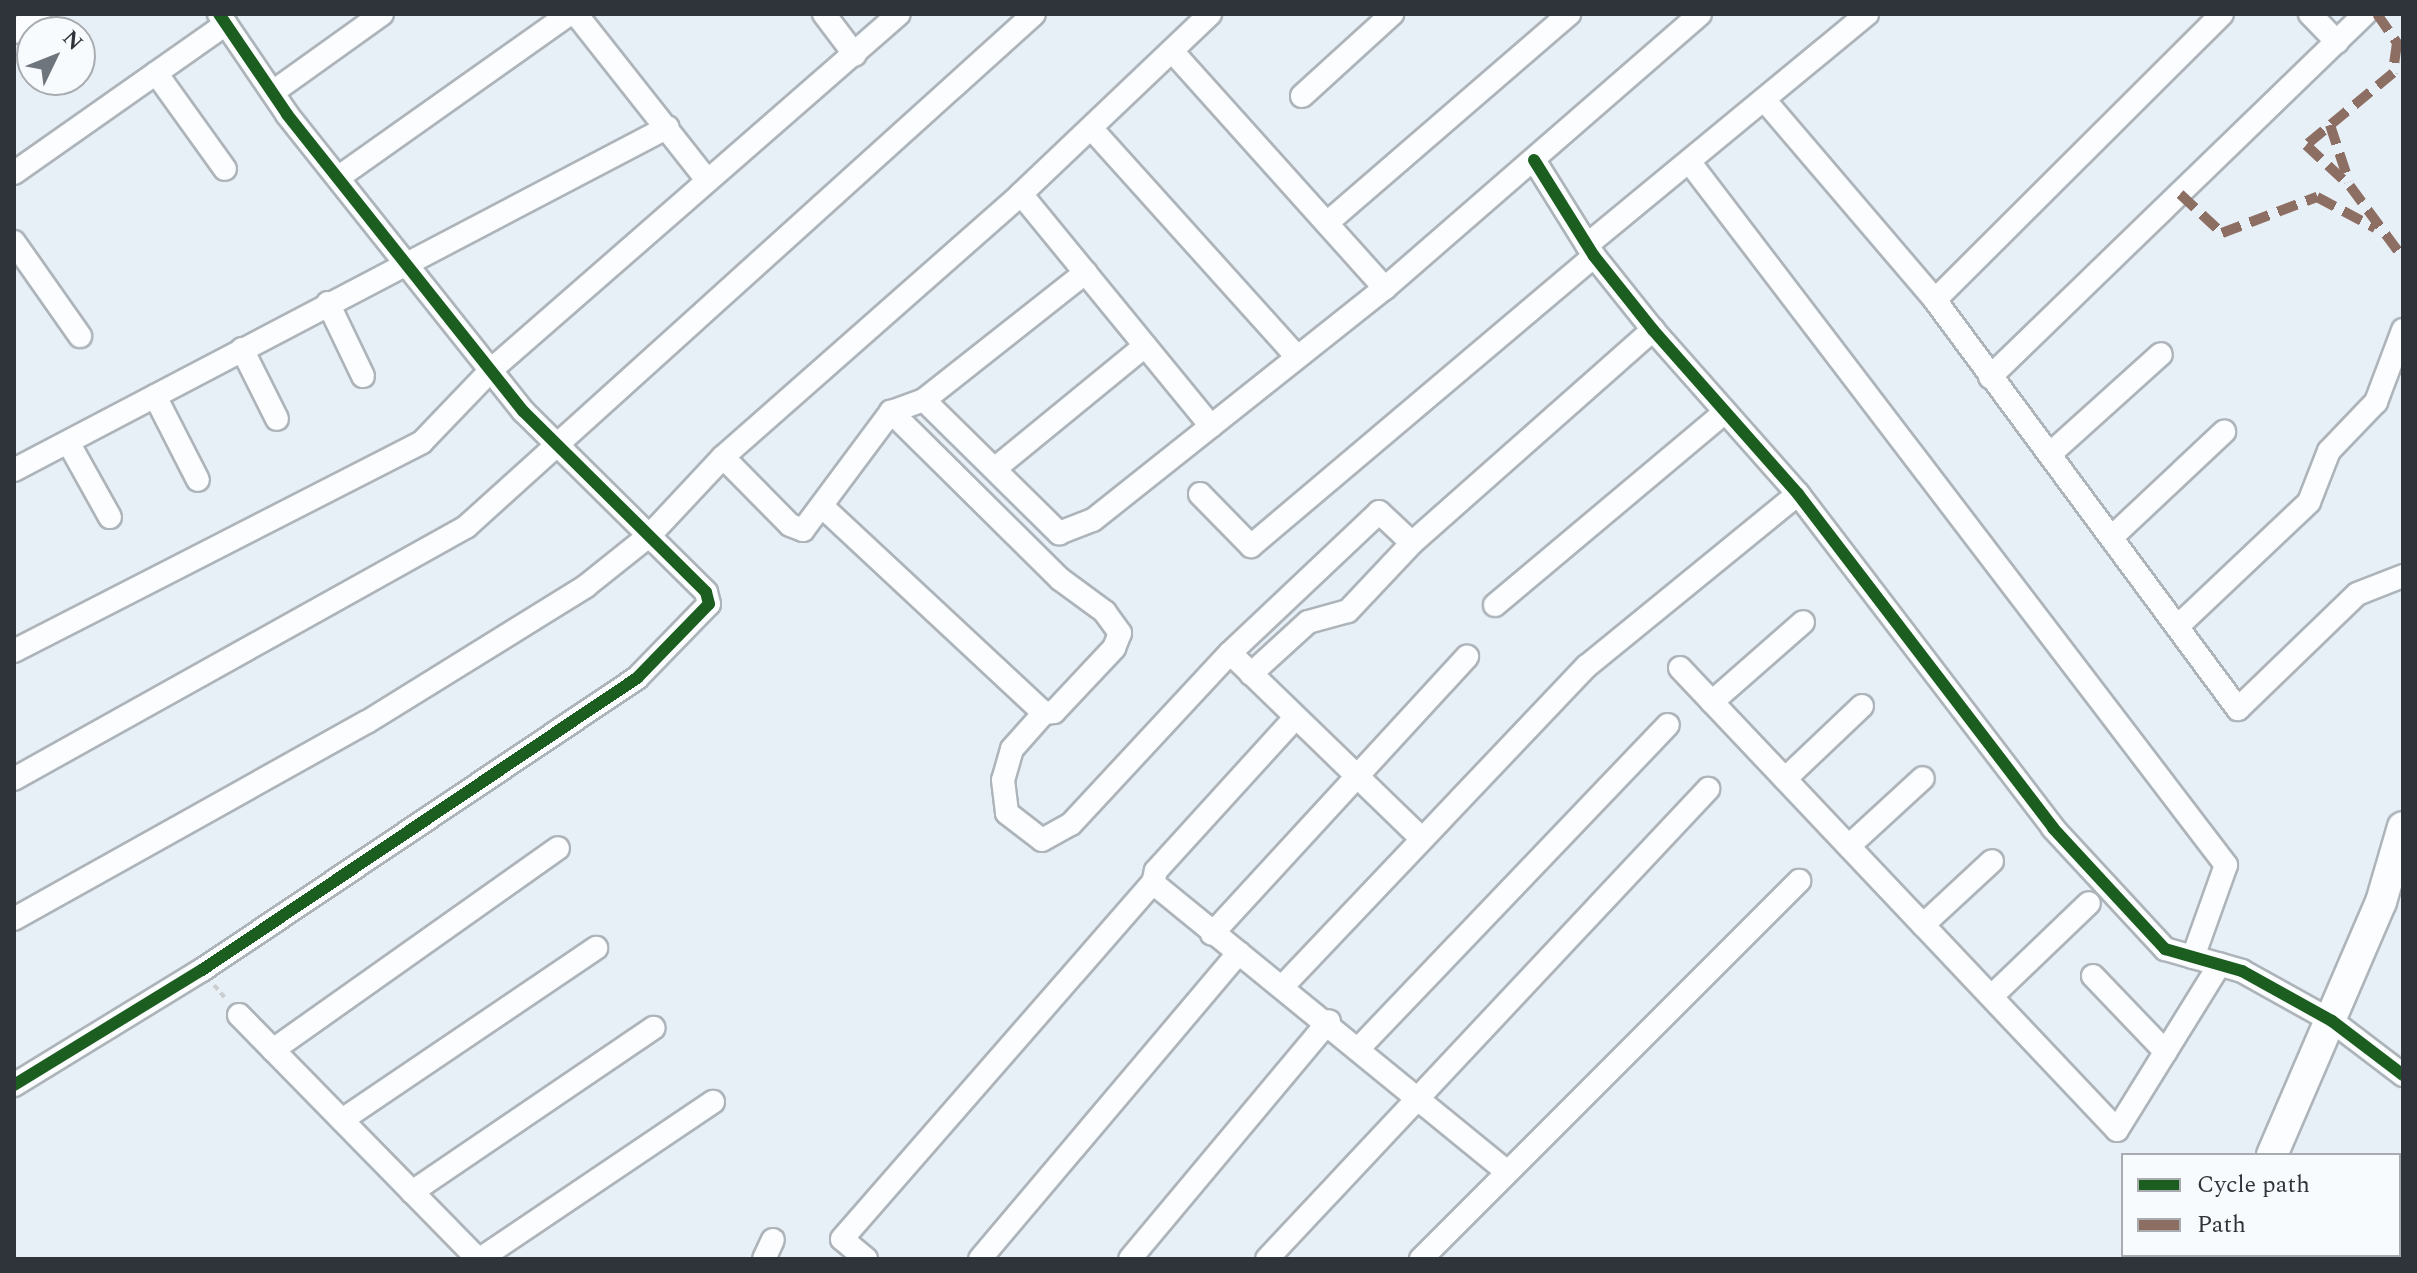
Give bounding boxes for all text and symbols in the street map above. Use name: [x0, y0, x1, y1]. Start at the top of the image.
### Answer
north arrow: [16, 16, 96, 96]
text: N: [54, 23, 91, 58]
legend: [2121, 1153, 2401, 1257]
text: Cycle path: [2197, 1167, 2310, 1203]
text: Path: [2197, 1207, 2246, 1243]

